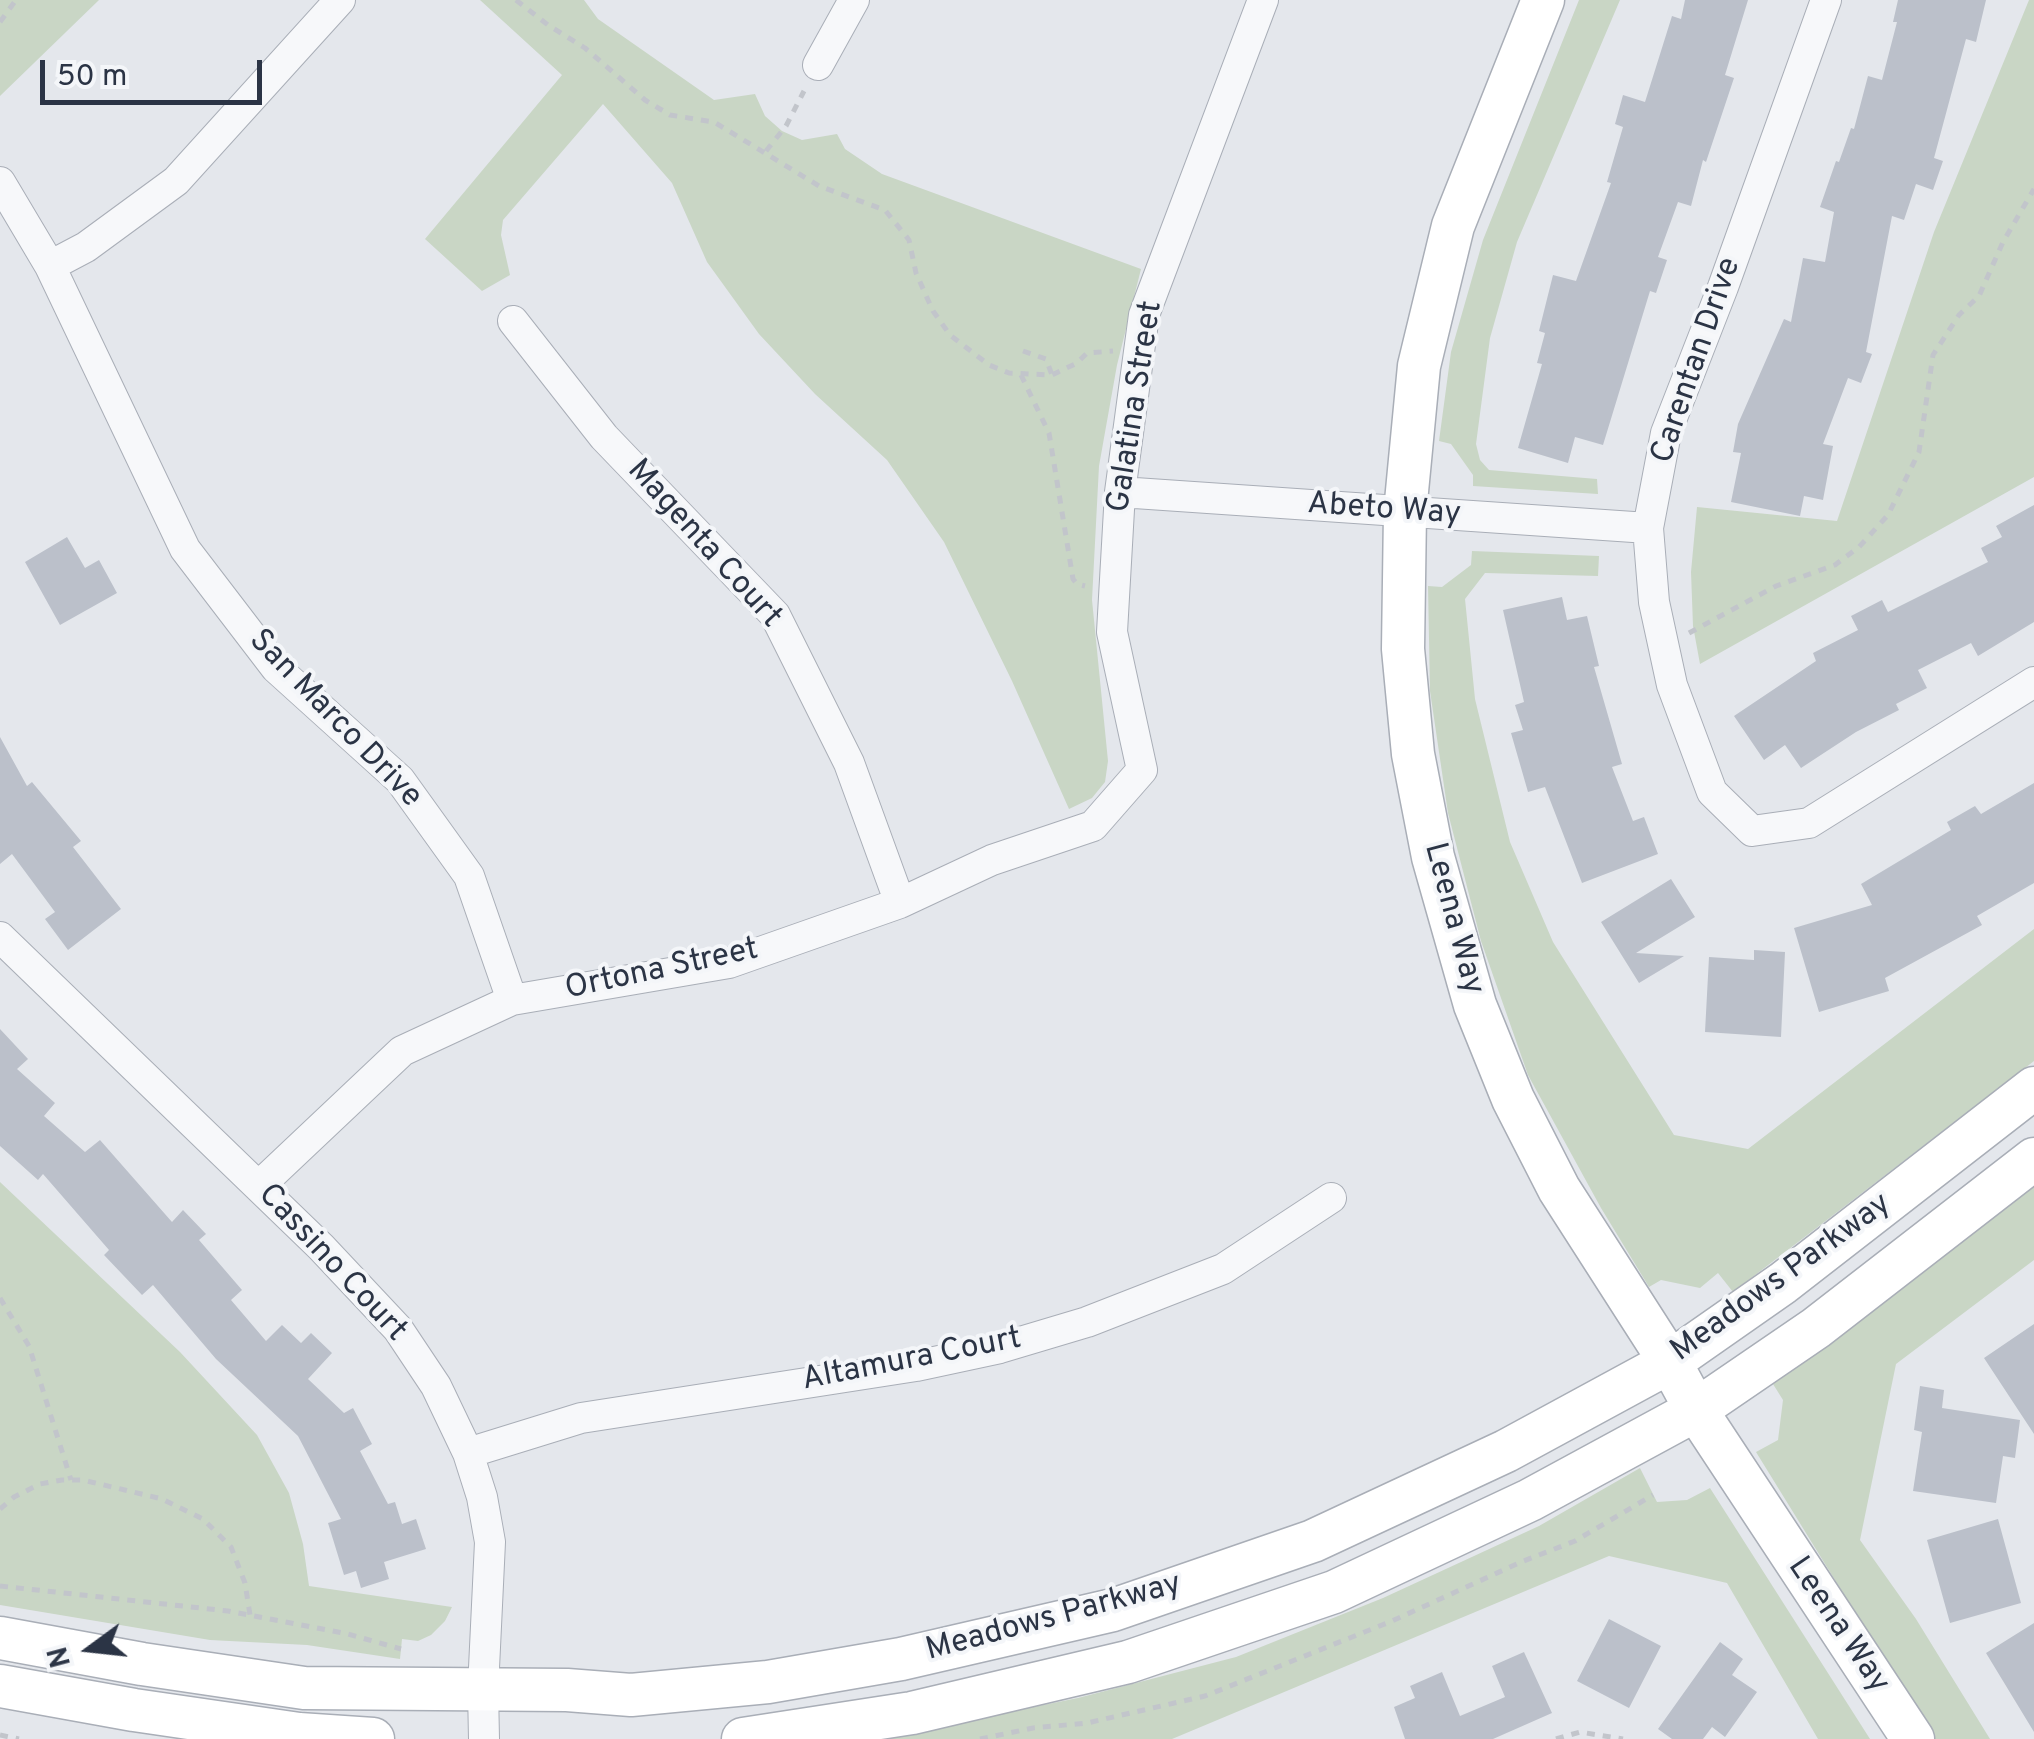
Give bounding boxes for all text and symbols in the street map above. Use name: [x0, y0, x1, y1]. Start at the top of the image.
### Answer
scale bar: [45, 40, 268, 102]
text: 50 m: [57, 59, 127, 96]
street label: Carentan Drive: [1645, 253, 1751, 469]
street label: Galatina Street: [1101, 298, 1173, 516]
street label: Magenta Court: [617, 453, 789, 637]
street label: Abeto Way: [1306, 486, 1462, 536]
street label: San Marco Drive: [239, 623, 429, 817]
street label: Leena Way: [1413, 839, 1491, 999]
street label: Ortona Street: [562, 932, 762, 1010]
street label: Cassino Court: [248, 1177, 414, 1351]
street label: Meadows Parkway: [1664, 1186, 1900, 1372]
street label: Altamura Court: [799, 1321, 1025, 1401]
street label: Leena Way: [1778, 1551, 1896, 1701]
street label: Meadows Parkway: [922, 1566, 1186, 1672]
north arrow: [40, 1599, 140, 1699]
text: N: [41, 1642, 81, 1671]

